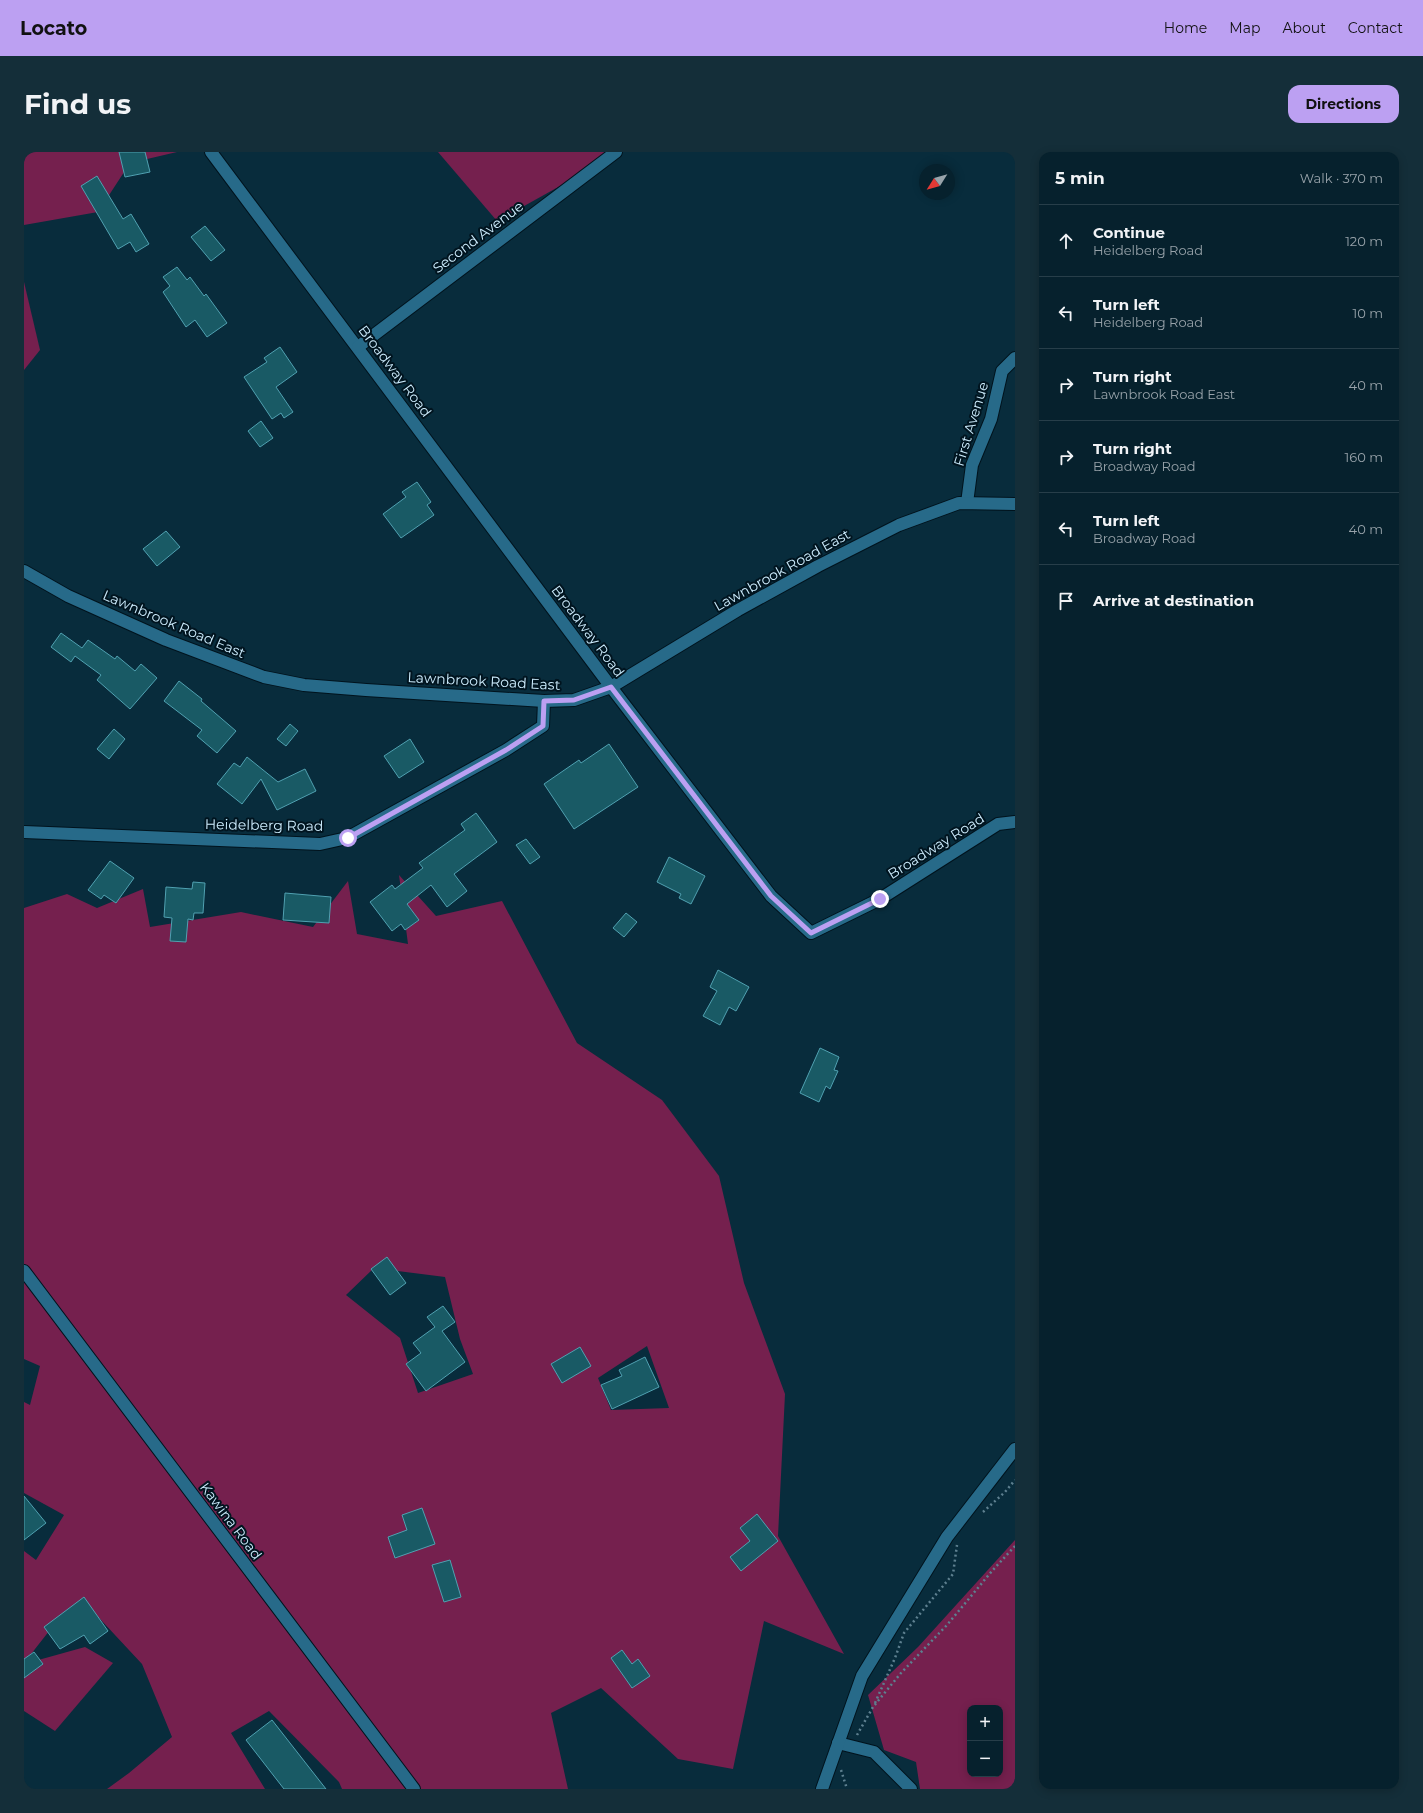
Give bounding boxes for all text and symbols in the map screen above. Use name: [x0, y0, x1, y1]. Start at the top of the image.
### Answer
text: Locato: [20, 17, 87, 40]
text: Home: [1164, 19, 1207, 37]
text: Map: [1229, 19, 1260, 37]
text: About: [1282, 19, 1326, 37]
text: Contact: [1348, 19, 1403, 37]
button: Directions: [1288, 85, 1399, 123]
text: Find us: [24, 87, 131, 121]
north arrow: [919, 164, 955, 200]
text: 5 min: [1055, 168, 1105, 188]
text: Walk · 370 m: [1300, 170, 1383, 186]
street label: Second Avenue: [429, 197, 527, 277]
text: Continue: [1093, 223, 1165, 242]
icon: ahead: [1055, 230, 1077, 252]
text: 120 m: [1345, 233, 1383, 249]
text: Heidelberg Road: [1093, 242, 1203, 258]
text: Turn left: [1093, 295, 1160, 314]
icon: left: [1055, 302, 1077, 324]
text: 10 m: [1353, 305, 1383, 321]
text: Heidelberg Road: [1093, 314, 1203, 330]
street label: Broadway Road: [355, 322, 435, 420]
text: Turn right: [1093, 367, 1172, 386]
icon: right: [1055, 374, 1077, 396]
text: 40 m: [1349, 377, 1383, 393]
street label: First Avenue: [950, 380, 992, 468]
text: Lawnbrook Road East: [1093, 386, 1235, 402]
text: Turn right: [1093, 439, 1172, 458]
icon: right: [1055, 446, 1077, 468]
text: 160 m: [1345, 449, 1383, 465]
text: Broadway Road: [1093, 458, 1195, 474]
text: Turn left: [1093, 511, 1160, 530]
icon: left: [1055, 518, 1077, 540]
text: 40 m: [1349, 521, 1383, 537]
street label: Lawnbrook Road East: [711, 525, 854, 615]
text: Broadway Road: [1093, 530, 1195, 546]
street label: Broadway Road: [548, 582, 628, 680]
street label: Lawnbrook Road East: [100, 586, 248, 662]
icon: arrive: [1055, 590, 1077, 612]
text: Arrive at destination: [1093, 591, 1254, 610]
street label: Lawnbrook Road East: [407, 668, 561, 694]
street label: Broadway Road: [884, 809, 988, 883]
street label: Heidelberg Road: [205, 815, 323, 835]
route start: [339, 829, 357, 847]
route end: [871, 890, 889, 908]
street label: Kawina Road: [196, 1479, 266, 1563]
map controls: [967, 1705, 1003, 1777]
button: +: [967, 1705, 1003, 1741]
button: −: [967, 1741, 1003, 1777]

